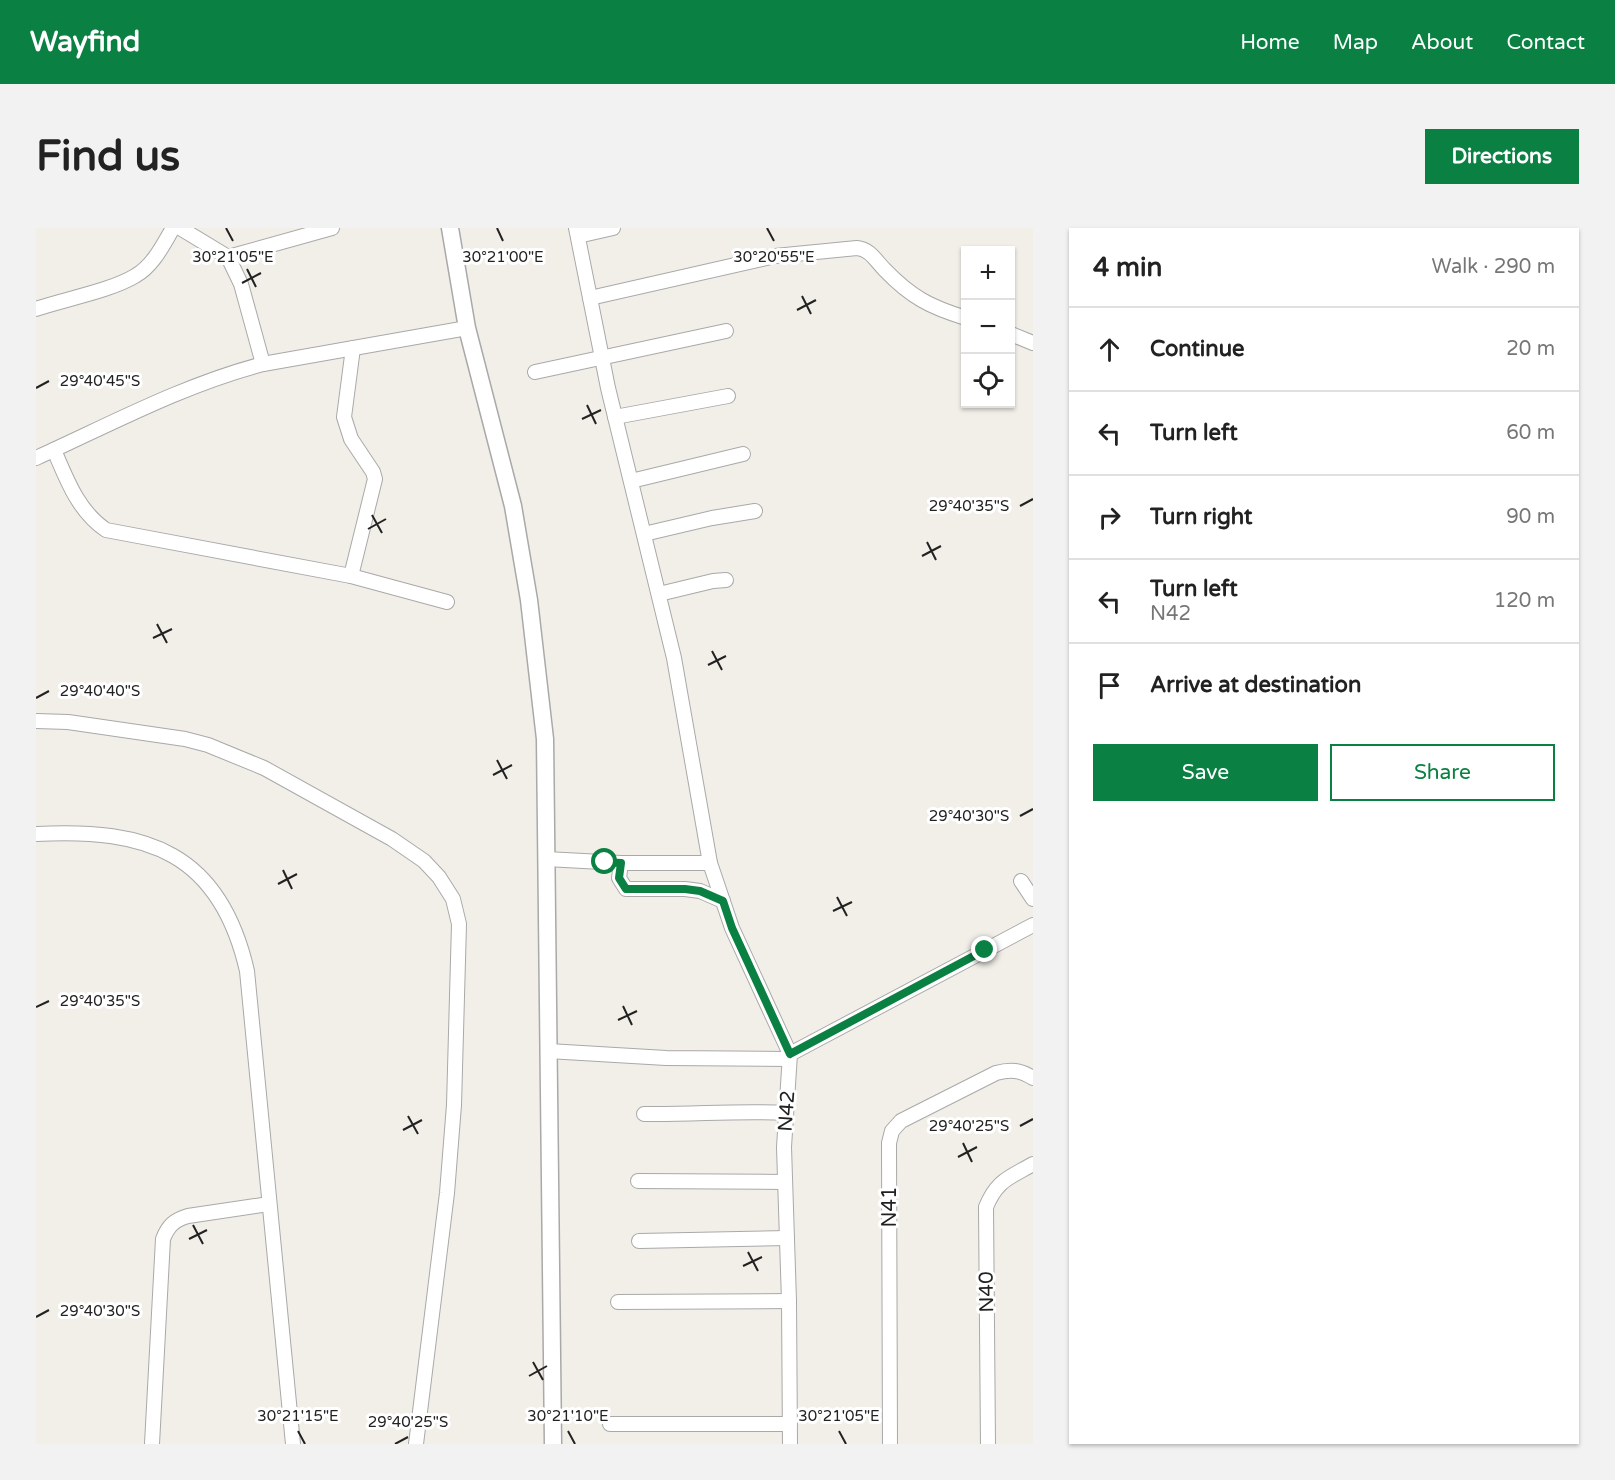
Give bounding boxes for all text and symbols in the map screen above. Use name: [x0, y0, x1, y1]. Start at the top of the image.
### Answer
text: Wayfind: [30, 25, 140, 59]
text: Home: [1240, 30, 1300, 55]
text: Map: [1333, 30, 1378, 55]
text: About: [1411, 30, 1473, 55]
text: Contact: [1506, 30, 1585, 55]
button: Directions: [1425, 129, 1579, 184]
text: Find us: [36, 131, 180, 182]
map controls: [961, 246, 1015, 408]
button: +: [961, 246, 1015, 300]
text: 30°21'05"E: [192, 248, 274, 266]
text: 30°21'00"E: [462, 248, 544, 266]
text: 30°20'55"E: [733, 248, 815, 266]
text: 4 min: [1093, 252, 1162, 283]
text: Walk · 290 m: [1432, 255, 1555, 279]
button: −: [961, 300, 1015, 354]
icon: ahead: [1093, 333, 1126, 366]
text: Continue: [1150, 336, 1245, 362]
text: 20 m: [1506, 337, 1555, 361]
button: locate: [961, 354, 1015, 408]
text: 29°40'45"S: [60, 372, 140, 390]
icon: left: [1093, 417, 1126, 450]
text: Turn left: [1150, 420, 1238, 446]
text: 60 m: [1506, 421, 1555, 445]
text: 29°40'35"S: [929, 497, 1009, 515]
icon: right: [1093, 501, 1126, 534]
text: Turn right: [1150, 504, 1252, 530]
text: 90 m: [1506, 505, 1555, 529]
text: Turn left: [1150, 576, 1238, 602]
icon: left: [1093, 585, 1126, 618]
text: 120 m: [1494, 589, 1555, 613]
text: N42: [1150, 602, 1191, 626]
icon: arrive: [1093, 669, 1126, 702]
text: Arrive at destination: [1150, 672, 1361, 698]
text: 29°40'40"S: [60, 682, 140, 700]
button: Save: [1093, 744, 1318, 801]
button: Share: [1330, 744, 1555, 801]
text: 29°40'30"S: [929, 807, 1009, 825]
route start: [591, 848, 617, 874]
route end: [971, 936, 997, 962]
text: 29°40'35"S: [60, 992, 140, 1010]
street label: N42: [774, 1090, 800, 1132]
text: 29°40'25"S: [929, 1117, 1009, 1135]
street label: N41: [878, 1186, 902, 1228]
street label: N40: [975, 1271, 999, 1313]
text: 29°40'30"S: [60, 1302, 140, 1320]
text: 30°21'15"E: [257, 1407, 339, 1425]
text: 30°21'10"E: [527, 1407, 609, 1425]
text: 30°21'05"E: [798, 1407, 880, 1425]
text: 29°40'25"S: [368, 1413, 448, 1431]

